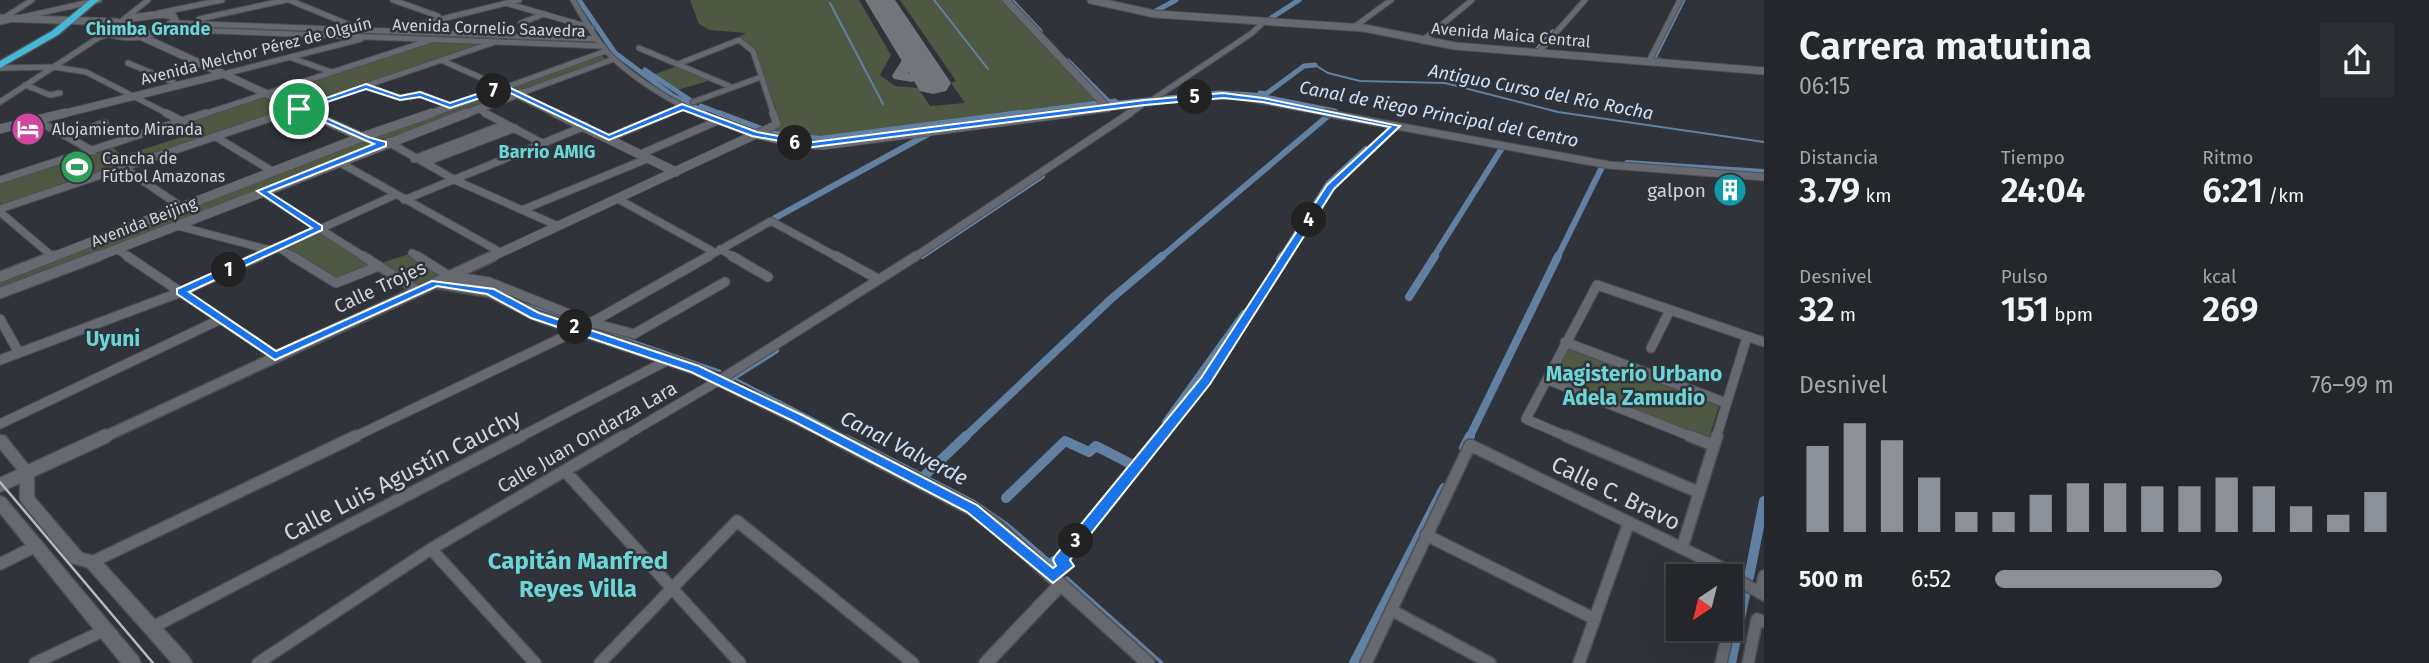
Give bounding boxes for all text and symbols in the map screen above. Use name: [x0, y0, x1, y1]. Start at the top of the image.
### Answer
street label: Avenida Melchor Pérez de Olguín: [139, 13, 373, 89]
street label: Avenida Cornelio Saavedra: [392, 15, 586, 41]
district label: Chimba Grande: [86, 18, 210, 40]
street label: Avenida Maica Central: [1431, 19, 1592, 51]
text: Carrera matutina: [1799, 23, 2092, 69]
button: share: [2320, 23, 2394, 97]
water label: Antiguo Curso del Río Rocha: [1426, 59, 1655, 125]
text: 06:15: [1799, 72, 1850, 100]
pin: 7: [476, 74, 512, 108]
water label: Canal de Riego Principal del Centro: [1298, 76, 1580, 152]
pin: [269, 79, 329, 139]
text: 7: [489, 79, 498, 102]
pin: 5: [1178, 80, 1212, 114]
text: 5: [1189, 85, 1200, 108]
icon: arrive: [280, 90, 318, 128]
hotel icon: Alojamiento Miranda: [9, 110, 47, 148]
place label: Alojamiento Miranda: [52, 120, 203, 139]
pin: 6: [778, 125, 812, 160]
text: 6: [789, 131, 800, 154]
district label: Barrio AMIG: [499, 141, 595, 163]
text: Distancia: [1799, 146, 1878, 169]
text: Tiempo: [2001, 146, 2065, 169]
text: Ritmo: [2202, 146, 2253, 169]
sports icon: Cancha de Fútbol Amazonas: [58, 148, 96, 186]
place label: Cancha de Fútbol Amazonas: [102, 149, 225, 186]
text: 3.79: [1799, 169, 1860, 211]
text: 24:04: [2001, 169, 2085, 211]
text: 6:21: [2202, 169, 2263, 211]
building icon: galpon: [1711, 171, 1749, 209]
place label: galpon: [1647, 179, 1706, 202]
text: km: [1860, 184, 1891, 207]
text: /km: [2263, 184, 2304, 207]
street label: Avenida Beijing: [88, 193, 200, 251]
pin: 4: [1292, 202, 1326, 238]
text: 4: [1303, 208, 1314, 231]
pin: 1: [212, 252, 246, 288]
street label: Calle Trojes: [330, 256, 430, 318]
text: 1: [224, 258, 233, 281]
text: Desnivel: [1799, 265, 1872, 288]
text: Pulso: [2001, 265, 2048, 288]
text: kcal: [2202, 265, 2237, 288]
text: 32: [1799, 288, 1835, 330]
text: 151: [2001, 288, 2049, 330]
text: 269: [2202, 288, 2259, 330]
text: m: [1835, 303, 1856, 326]
text: bpm: [2049, 303, 2093, 326]
pin: 2: [558, 310, 592, 344]
text: 2: [570, 315, 579, 338]
district label: Uyuni: [86, 326, 140, 352]
district label: Magisterio Urbano Adela Zamudio: [1546, 361, 1722, 411]
text: Desnivel: [1799, 371, 1888, 399]
text: 76–99 m: [2310, 371, 2394, 399]
street label: Calle Juan Ondarza Lara: [493, 376, 681, 498]
street label: Calle Luis Agustín Cauchy: [279, 403, 526, 547]
water label: Canal Valverde: [836, 405, 972, 491]
street label: Calle C. Bravo: [1547, 450, 1685, 536]
pin: 3: [1058, 524, 1094, 558]
text: 3: [1071, 529, 1080, 552]
district label: Capitán Manfred Reyes Villa: [488, 547, 668, 603]
north arrow: [1666, 564, 1743, 640]
map controls: [1666, 564, 1743, 641]
text: 500 m: [1799, 565, 1863, 593]
text: 6:52: [1911, 565, 1952, 593]

